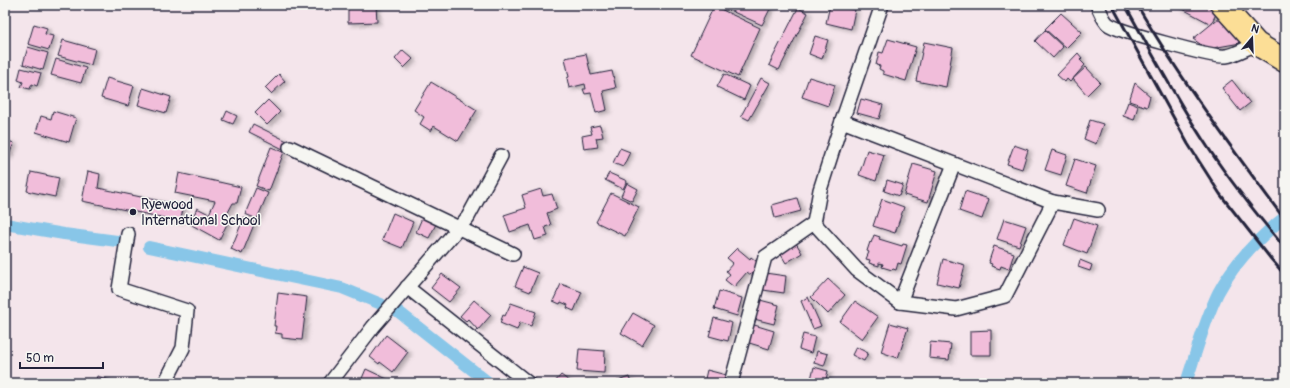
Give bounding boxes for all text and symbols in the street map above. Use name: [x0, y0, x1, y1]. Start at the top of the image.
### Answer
north arrow: [1232, 18, 1272, 58]
text: N: [1249, 22, 1261, 37]
place label: Ryewood International School: [141, 196, 261, 229]
marker: Ryewood International School: [128, 207, 138, 217]
scale bar: [20, 344, 103, 370]
text: 50 m: [26, 351, 54, 366]

